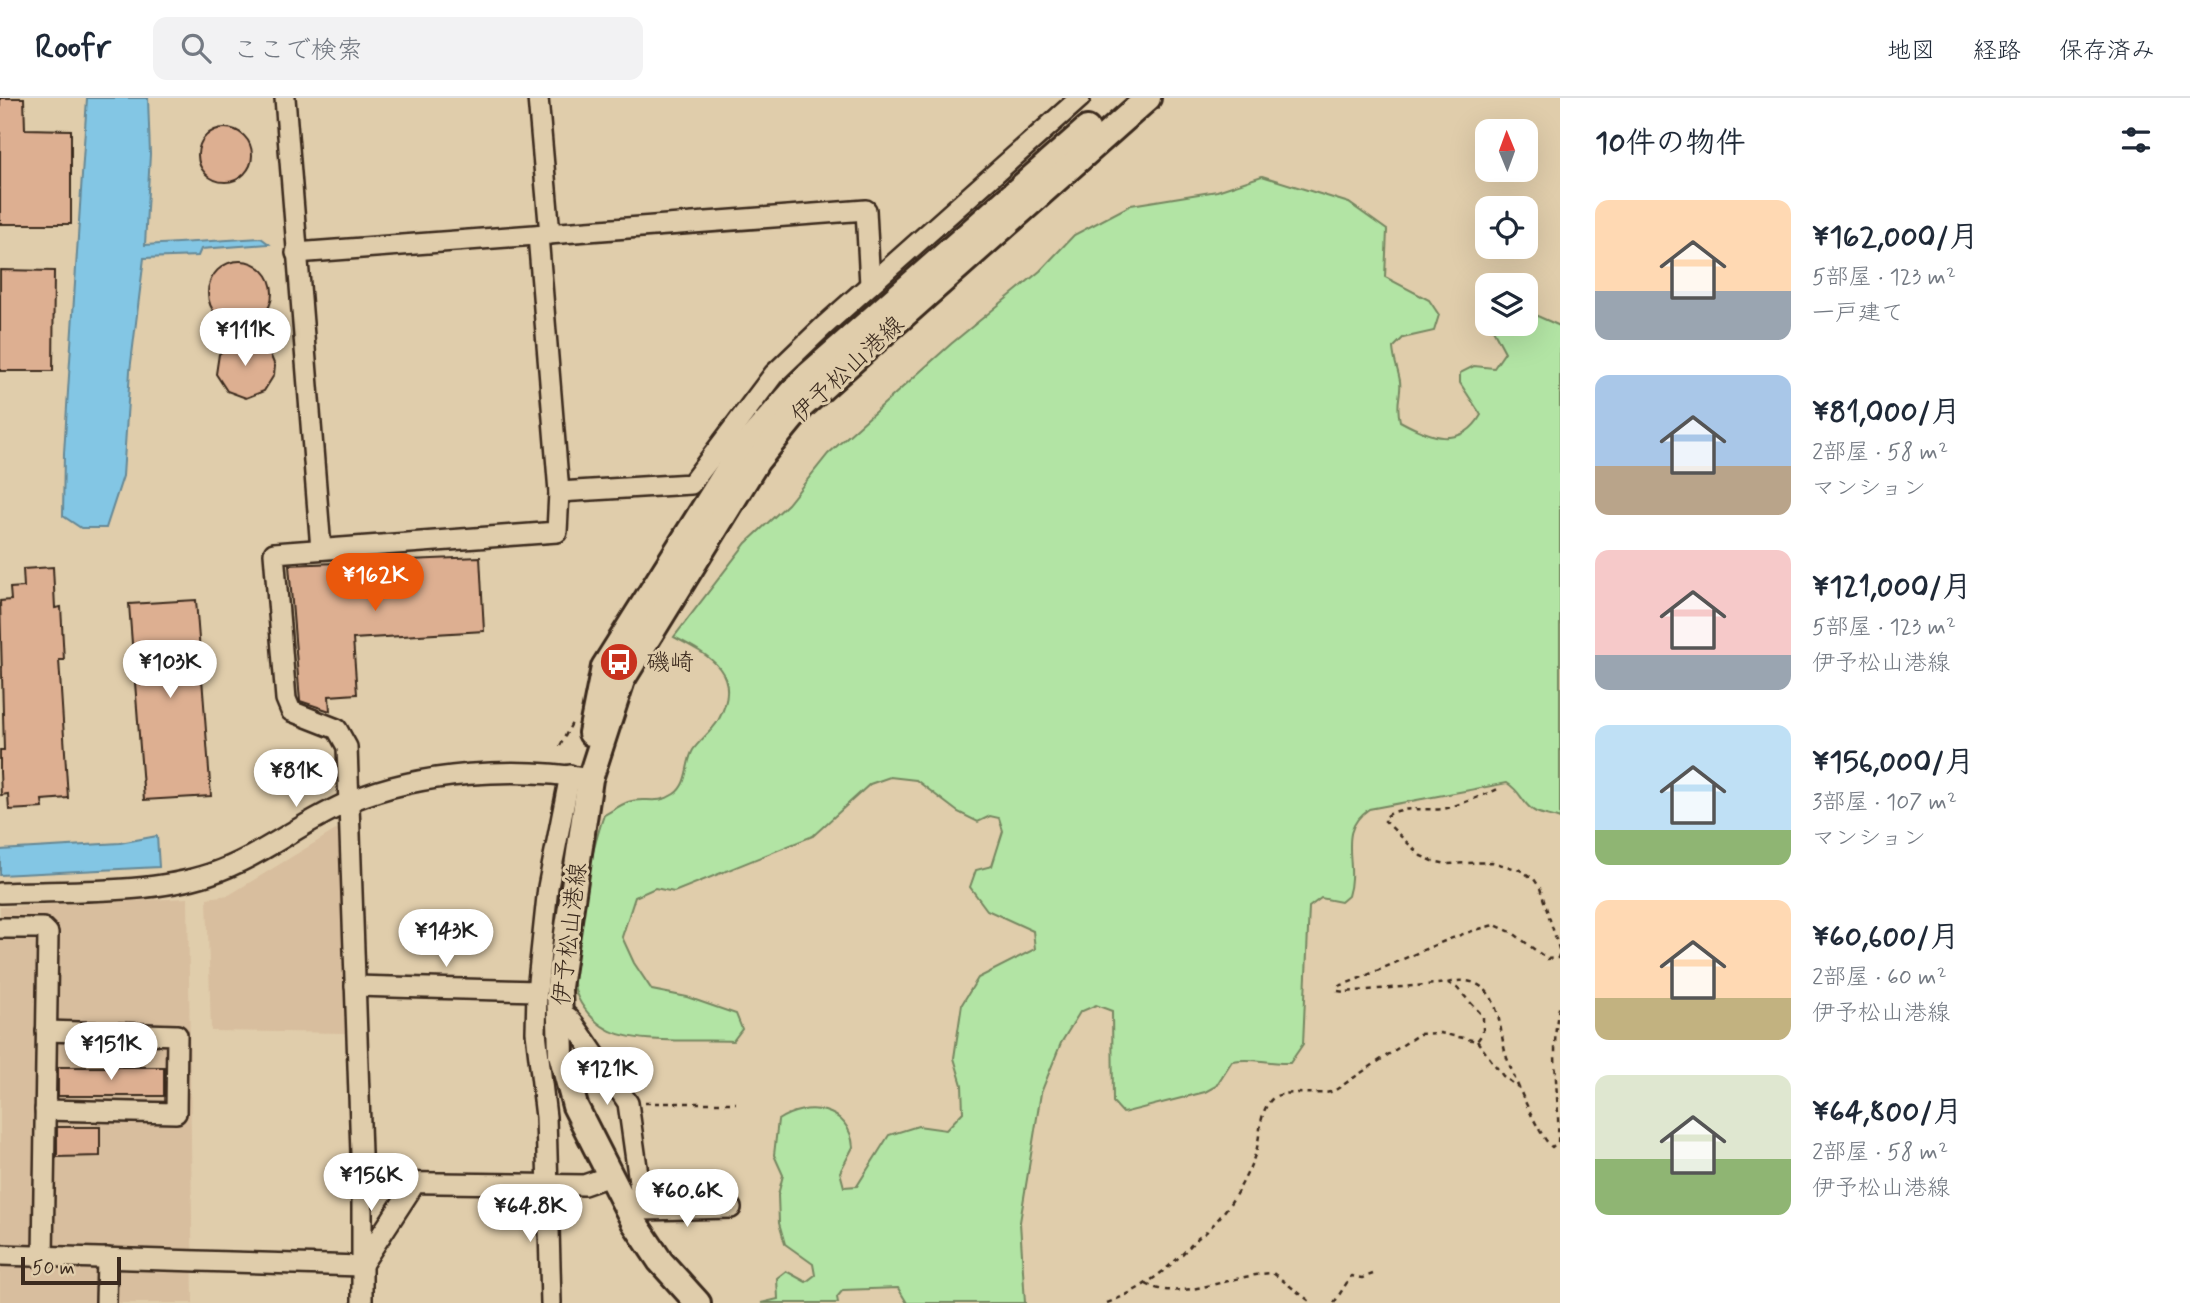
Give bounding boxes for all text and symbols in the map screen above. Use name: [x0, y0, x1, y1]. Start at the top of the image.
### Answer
search box: [153, 17, 643, 80]
text: Roofr: [35, 26, 111, 70]
icon: search: [177, 29, 215, 67]
text: ここで検索: [233, 34, 363, 68]
text: 地図: [1887, 36, 1935, 67]
text: 経路: [1973, 36, 2021, 67]
text: 保存済み: [2059, 36, 2155, 67]
north arrow: [1475, 119, 1538, 182]
map controls: [1475, 119, 1538, 336]
icon: filters: [2117, 121, 2155, 159]
text: 10件の物件: [1595, 124, 1746, 163]
button: locate: [1475, 196, 1538, 259]
text: ¥162,000/月: [1812, 218, 1979, 257]
icon: home: [1651, 228, 1735, 312]
text: 5部屋 · 123 m²: [1812, 263, 1956, 293]
button: layers: [1475, 273, 1538, 336]
text: 一戸建て: [1812, 299, 1904, 329]
pin: ¥111K: [196, 308, 294, 368]
street label: 伊予松山港線: [785, 310, 911, 431]
text: ¥111K: [216, 316, 274, 346]
text: ¥81,000/月: [1812, 393, 1961, 432]
icon: home: [1651, 403, 1735, 487]
text: 2部屋 · 58 m²: [1812, 438, 1948, 468]
text: マンション: [1812, 474, 1926, 504]
pin: ¥162K: [326, 554, 424, 613]
text: ¥162K: [342, 561, 408, 591]
text: ¥121,000/月: [1812, 568, 1972, 607]
icon: home: [1651, 578, 1735, 662]
text: 5部屋 · 123 m²: [1812, 613, 1956, 643]
pin: ¥103K: [121, 640, 219, 700]
bus stop icon: 磯崎: [598, 641, 640, 683]
text: ¥103K: [139, 648, 201, 678]
place label: 磯崎: [646, 648, 694, 679]
text: 伊予松山港線: [1812, 649, 1950, 679]
text: ¥156,000/月: [1812, 743, 1974, 782]
pin: ¥81K: [255, 750, 337, 809]
icon: home: [1651, 753, 1735, 837]
text: ¥81K: [270, 757, 322, 787]
text: 3部屋 · 107 m²: [1812, 788, 1957, 818]
text: マンション: [1812, 824, 1926, 854]
street label: 伊予松山港線: [546, 861, 595, 1008]
pin: ¥143K: [397, 910, 495, 969]
text: ¥143K: [414, 917, 478, 947]
text: ¥60,600/月: [1812, 918, 1959, 957]
icon: home: [1651, 928, 1735, 1012]
text: 2部屋 · 60 m²: [1812, 963, 1947, 993]
text: 伊予松山港線: [1812, 999, 1950, 1029]
pin: ¥151K: [62, 1023, 160, 1082]
text: ¥151K: [81, 1030, 141, 1060]
pin: ¥121K: [558, 1048, 656, 1107]
text: ¥121K: [577, 1055, 637, 1085]
text: ¥64,800/月: [1812, 1093, 1963, 1132]
icon: home: [1651, 1103, 1735, 1187]
text: 2部屋 · 58 m²: [1812, 1138, 1948, 1168]
pin: ¥156K: [322, 1154, 420, 1213]
text: ¥156K: [340, 1161, 402, 1191]
pin: ¥60.6K: [630, 1170, 744, 1229]
text: 伊予松山港線: [1812, 1174, 1950, 1204]
text: ¥60.6K: [652, 1177, 722, 1207]
pin: ¥64.8K: [473, 1184, 587, 1244]
text: ¥64.8K: [494, 1192, 566, 1222]
scale bar: [21, 1254, 121, 1286]
text: 50 m: [32, 1256, 75, 1281]

